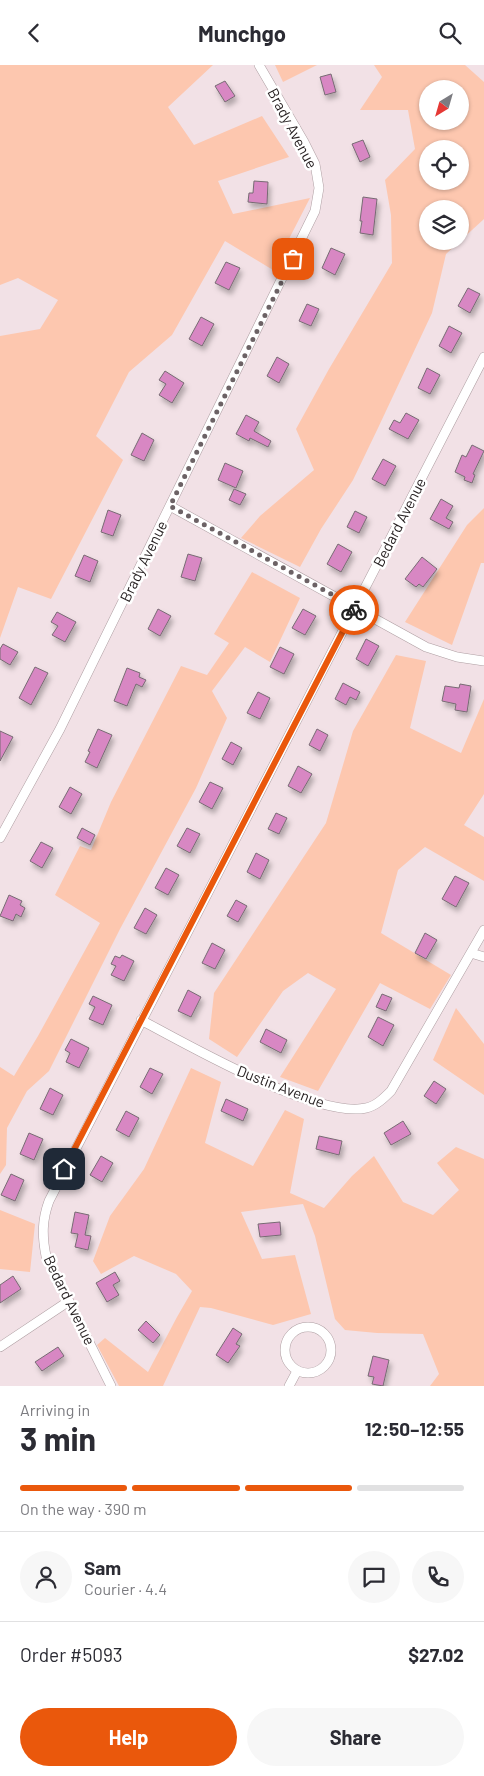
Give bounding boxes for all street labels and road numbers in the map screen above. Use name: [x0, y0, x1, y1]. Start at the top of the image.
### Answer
street label: Brady Avenue: [264, 85, 322, 171]
street label: Bedard Avenue: [369, 474, 429, 570]
street label: Brady Avenue: [116, 517, 170, 605]
street label: Dustin Avenue: [235, 1061, 327, 1111]
street label: Bedard Avenue: [41, 1252, 99, 1348]

